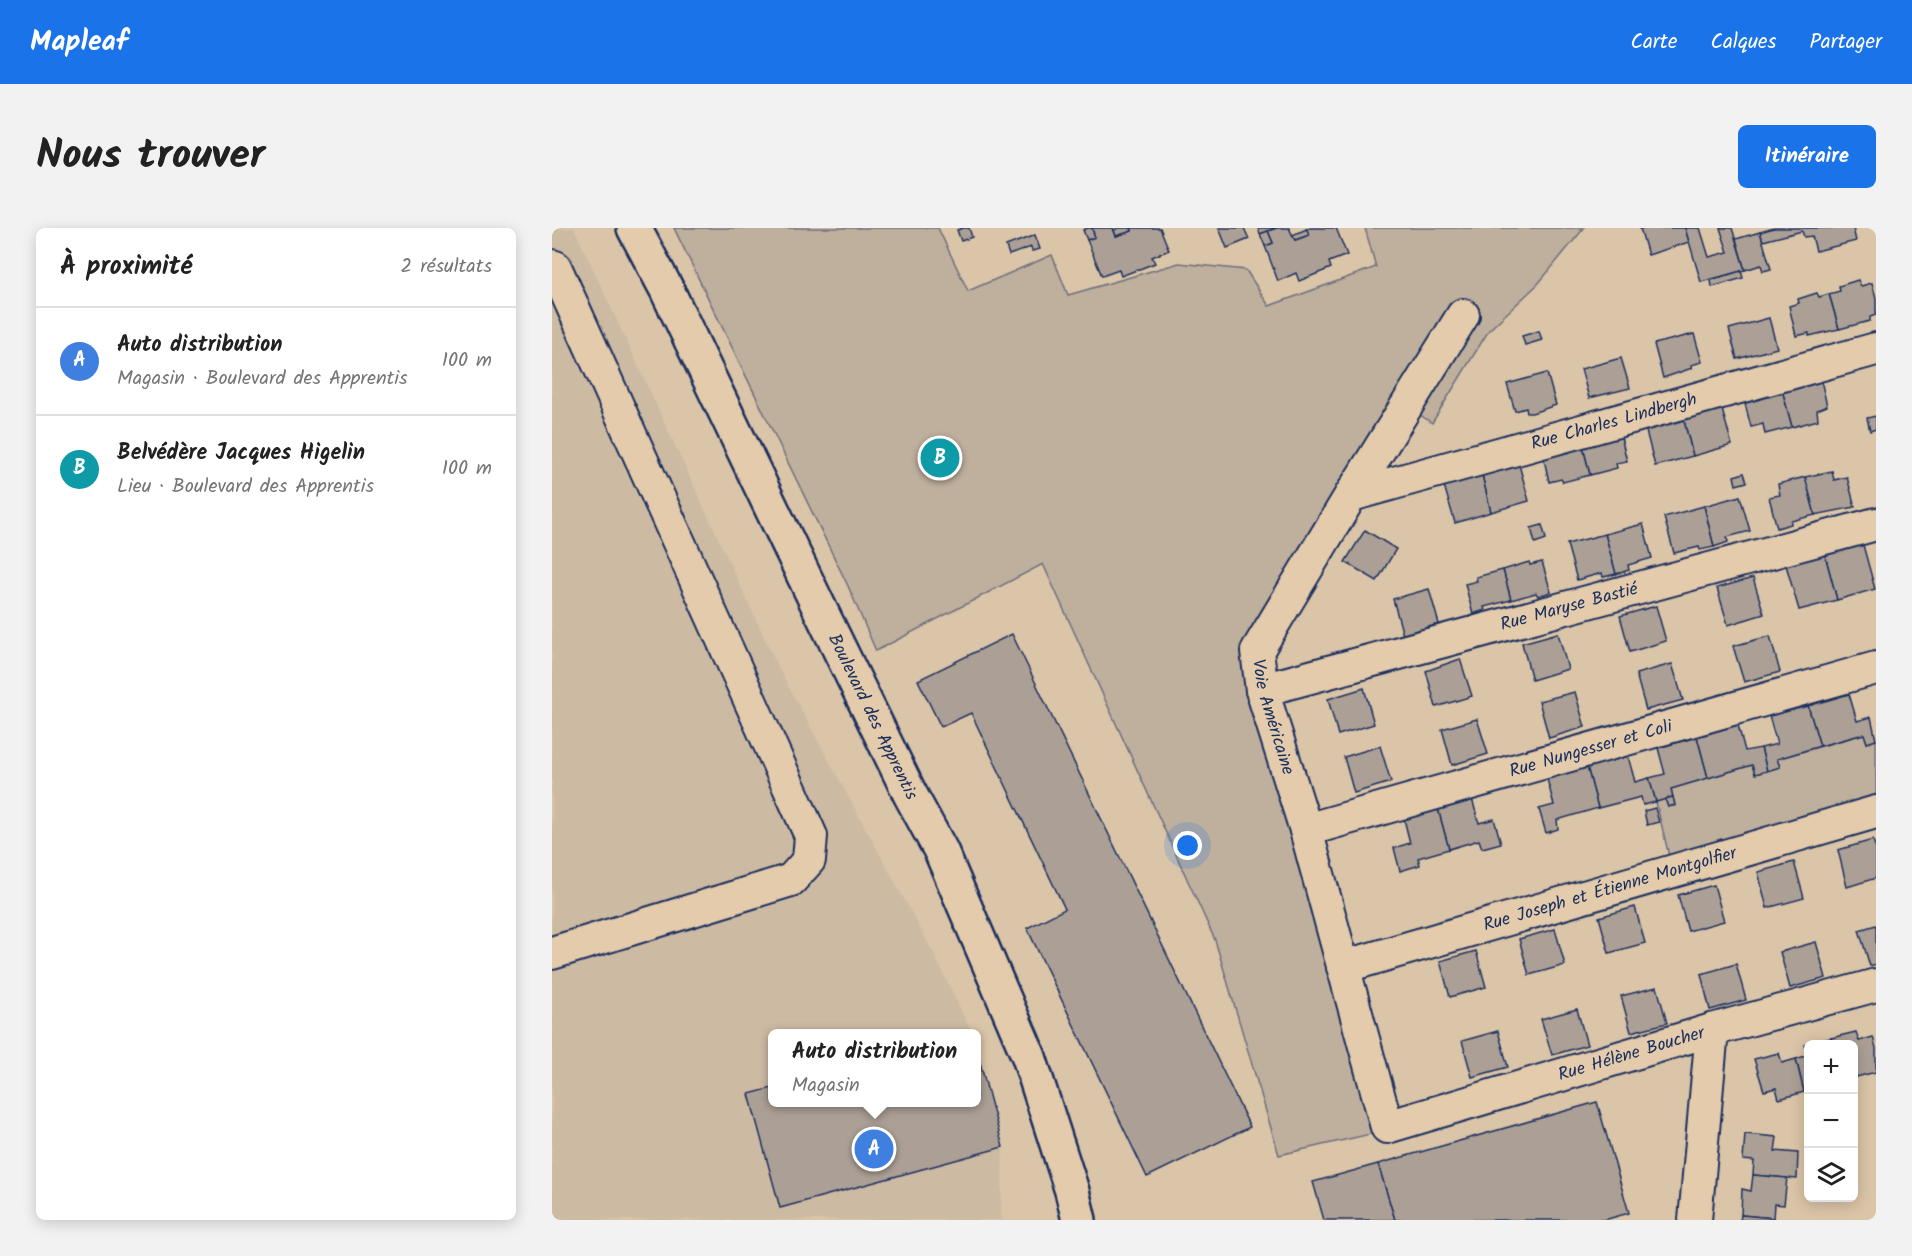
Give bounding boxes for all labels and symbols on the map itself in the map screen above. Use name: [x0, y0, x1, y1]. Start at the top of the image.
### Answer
street label: Rue Charles Lindbergh: [1528, 385, 1700, 459]
pin: B: [920, 436, 960, 480]
street label: Rue Maryse Bastié: [1497, 574, 1642, 639]
street label: Boulevard des Apprentis: [820, 629, 925, 806]
street label: Voie Américaine: [1244, 657, 1302, 778]
street label: Rue Nungesser et Coli: [1506, 712, 1676, 786]
your location: [1173, 831, 1202, 860]
street label: Rue Joseph et Étienne Montgolfier: [1480, 838, 1741, 940]
street label: Rue Hélène Boucher: [1554, 1018, 1709, 1090]
pin: A: [854, 1126, 894, 1172]

